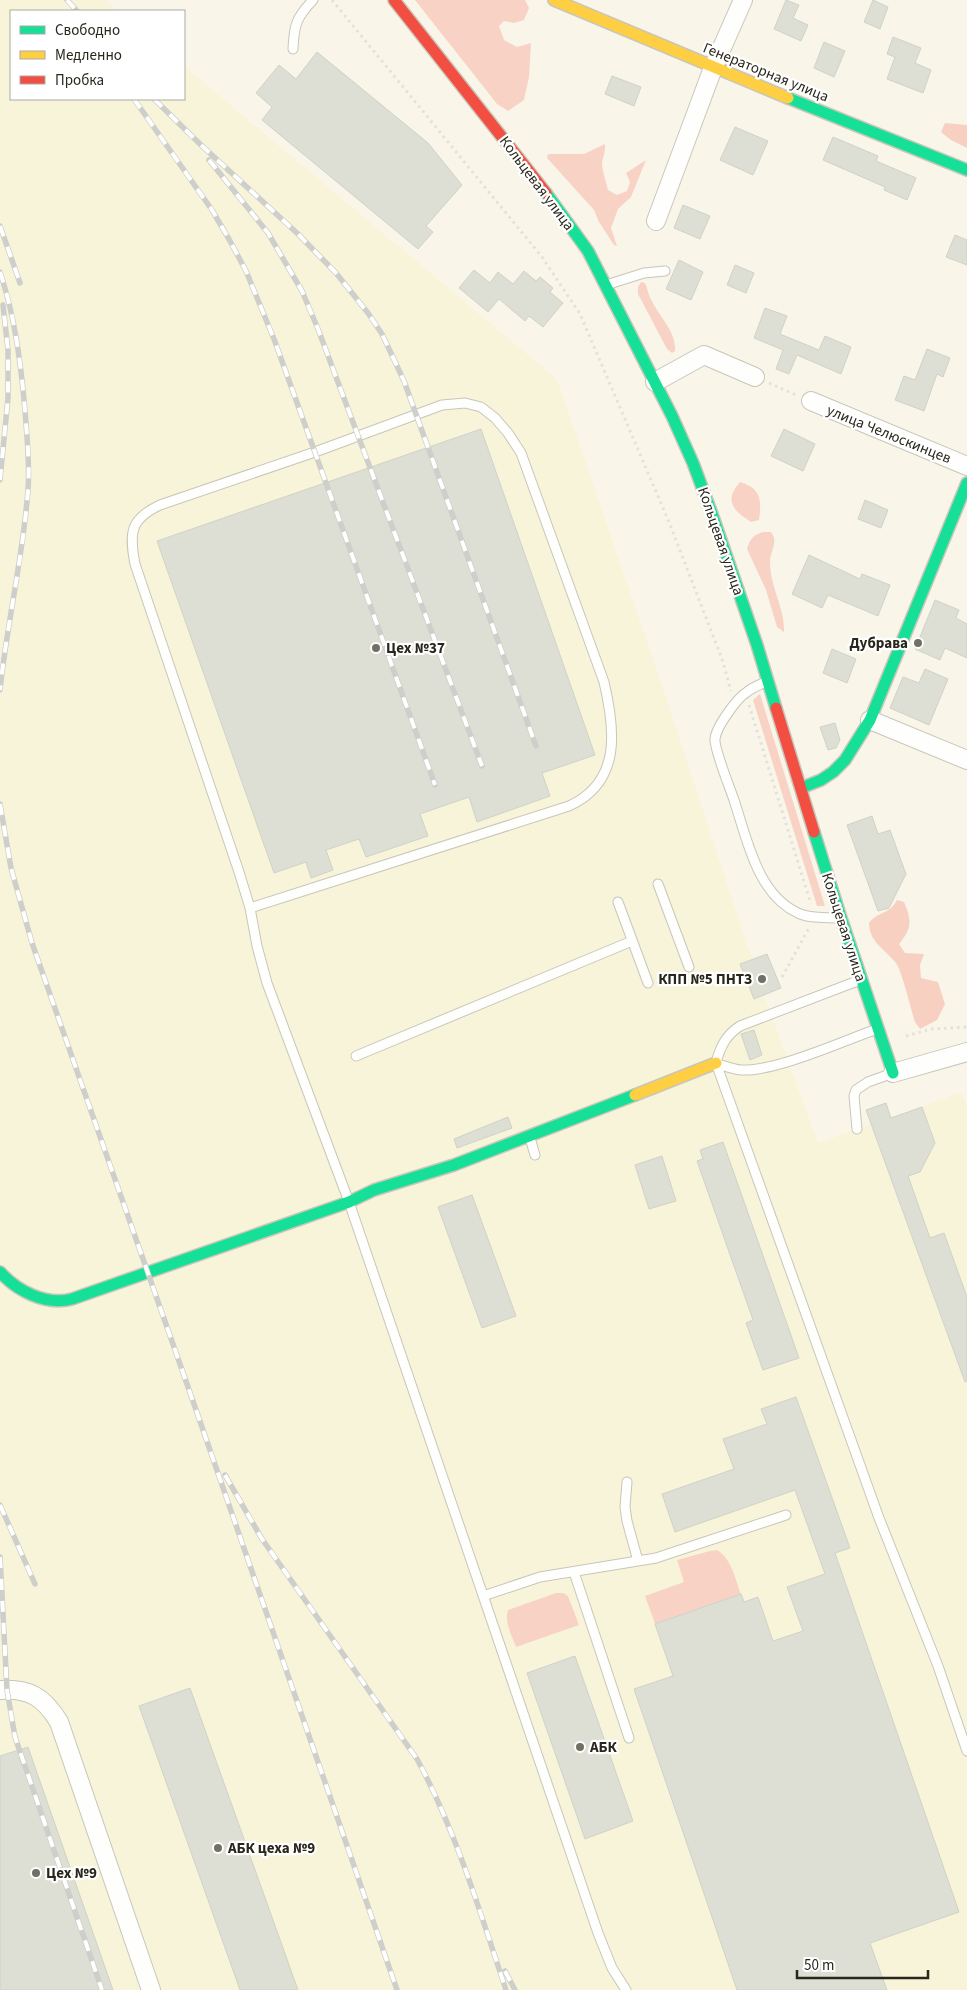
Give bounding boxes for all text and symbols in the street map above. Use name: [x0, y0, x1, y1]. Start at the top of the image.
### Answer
legend: [10, 10, 185, 100]
text: Свободно: [55, 20, 120, 41]
street label: Генераторная улица: [700, 38, 832, 107]
text: Медленно: [55, 45, 122, 66]
text: Пробка: [55, 70, 104, 91]
street label: Кольцевая улица: [494, 132, 579, 235]
street label: улица Челюскинцев: [824, 400, 954, 469]
street label: Кольцевая улица: [692, 484, 749, 598]
place label: Дубрава: [850, 633, 908, 654]
marker: Дубрава: [912, 637, 924, 649]
place label: Цех №37: [386, 638, 445, 659]
marker: Цех №37: [370, 642, 382, 654]
street label: Кольцевая улица: [816, 870, 871, 984]
place label: КПП №5 ПНТЗ: [658, 969, 752, 990]
marker: КПП №5 ПНТЗ: [756, 973, 768, 985]
place label: АБК: [589, 1737, 618, 1758]
marker: АБК: [574, 1741, 586, 1753]
place label: АБК цеха №9: [227, 1838, 315, 1859]
marker: АБК цеха №9: [212, 1842, 224, 1854]
place label: Цех №9: [46, 1863, 97, 1884]
marker: Цех №9: [30, 1867, 42, 1879]
scale bar: [797, 1948, 928, 1980]
text: 50 m: [804, 1955, 834, 1976]

